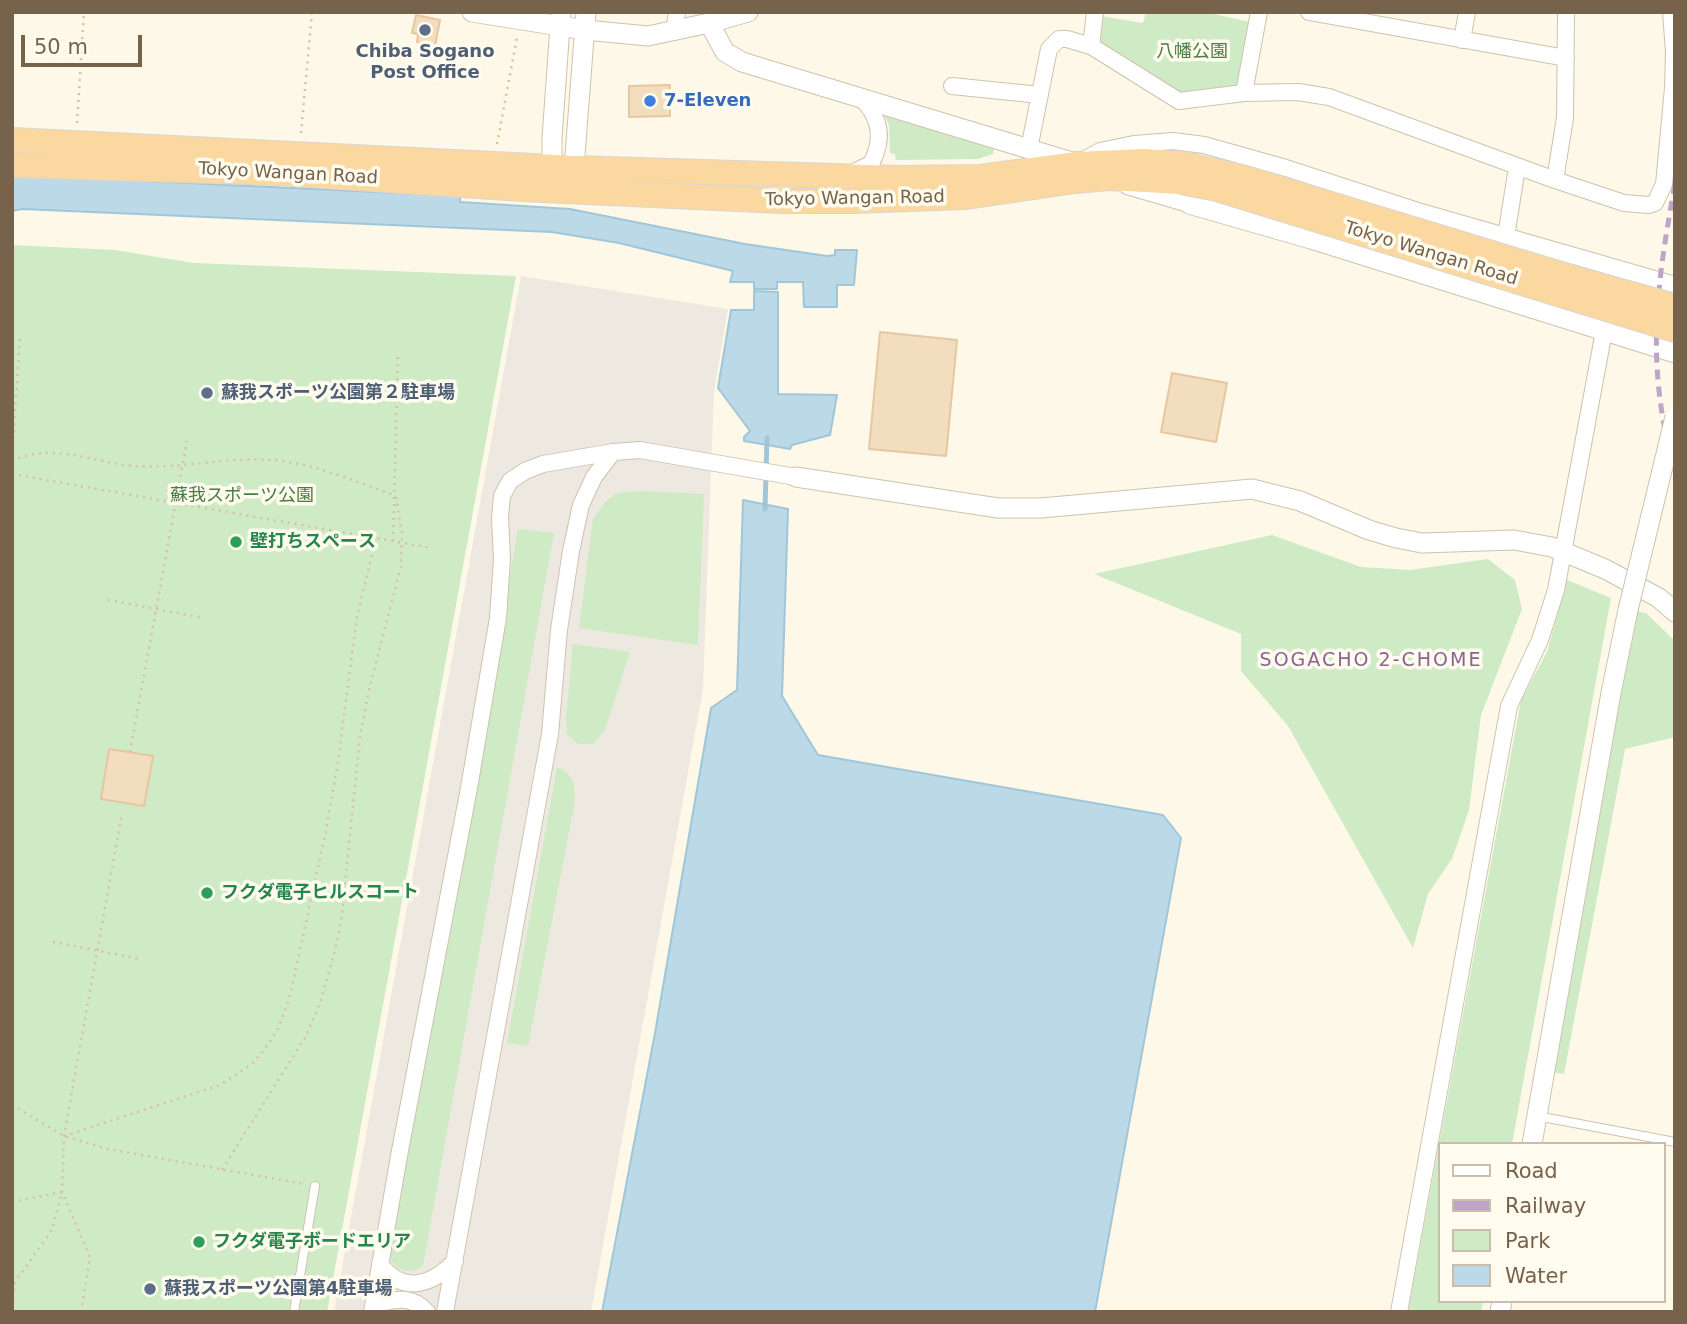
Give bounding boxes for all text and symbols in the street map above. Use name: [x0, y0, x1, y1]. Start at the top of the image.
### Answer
scale bar: [24, 21, 145, 65]
marker: Chiba Sogano Post Office: [417, 22, 433, 38]
text: 50 m: [34, 35, 88, 59]
place label: Chiba Sogano Post Office: [355, 41, 495, 84]
park label: 八幡公園: [1156, 41, 1228, 63]
place label: 7-Eleven: [664, 90, 751, 112]
marker: 7-Eleven: [642, 93, 658, 109]
street label: Tokyo Wangan Road: [198, 159, 378, 189]
street label: Tokyo Wangan Road: [765, 187, 945, 211]
street label: Tokyo Wangan Road: [1342, 217, 1520, 291]
place label: 蘇我スポーツ公園第２駐車場: [221, 382, 455, 404]
marker: 蘇我スポーツ公園第２駐車場: [199, 385, 215, 401]
park label: 蘇我スポーツ公園: [170, 485, 314, 507]
place label: 壁打ちスペース: [250, 531, 376, 553]
marker: 壁打ちスペース: [228, 534, 244, 550]
district label: SOGACHO 2-CHOME: [1261, 650, 1481, 672]
place label: フクダ電子ヒルスコート: [221, 882, 419, 904]
marker: フクダ電子ヒルスコート: [199, 885, 215, 901]
legend: [1438, 1142, 1666, 1303]
text: Road: [1505, 1159, 1558, 1183]
text: Railway: [1505, 1194, 1586, 1218]
text: Park: [1505, 1229, 1550, 1253]
place label: フクダ電子ボードエリア: [213, 1231, 411, 1253]
marker: フクダ電子ボードエリア: [191, 1234, 207, 1250]
text: Water: [1505, 1264, 1567, 1288]
place label: 蘇我スポーツ公園第4駐車場: [164, 1278, 393, 1300]
marker: 蘇我スポーツ公園第4駐車場: [142, 1281, 158, 1297]

